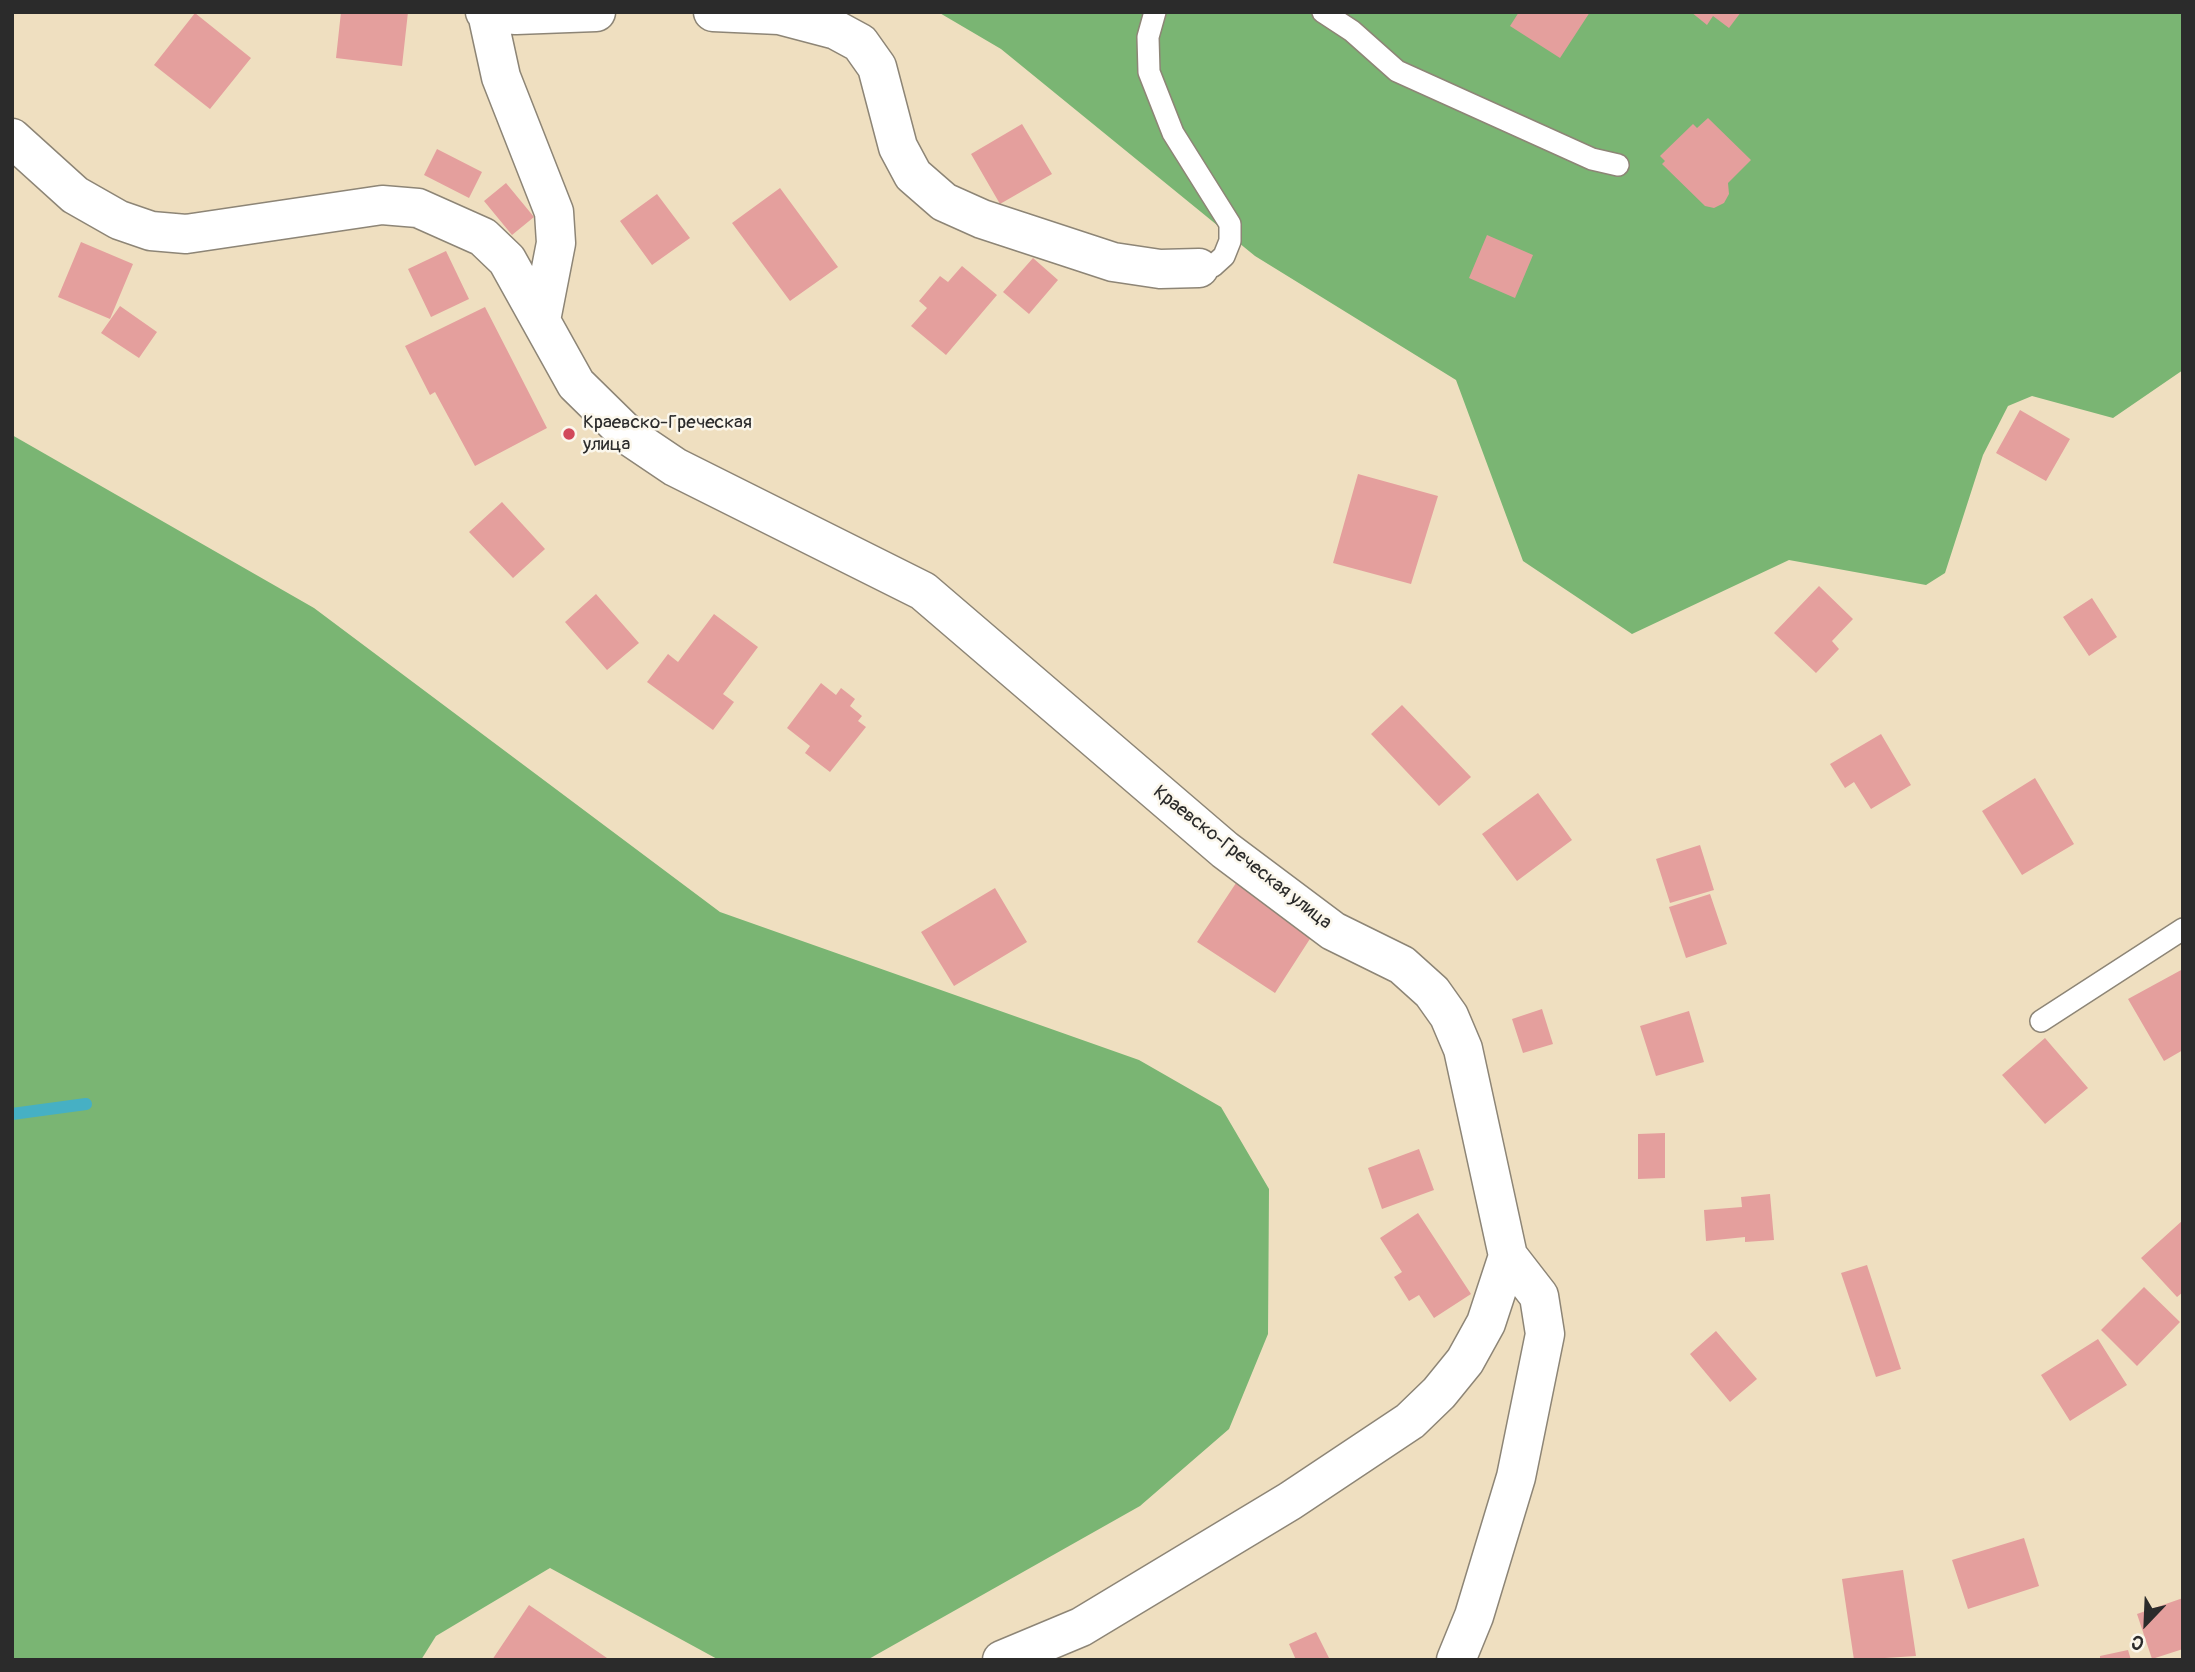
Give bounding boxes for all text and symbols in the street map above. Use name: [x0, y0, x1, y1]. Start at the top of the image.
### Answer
place label: Краевско-Греческая улица: [583, 412, 752, 456]
marker: Краевско-Греческая улица: [561, 426, 577, 442]
street label: Краевско-Греческая улица: [1148, 781, 1336, 935]
north arrow: [2111, 1588, 2181, 1658]
text: С: [2128, 1629, 2148, 1656]

